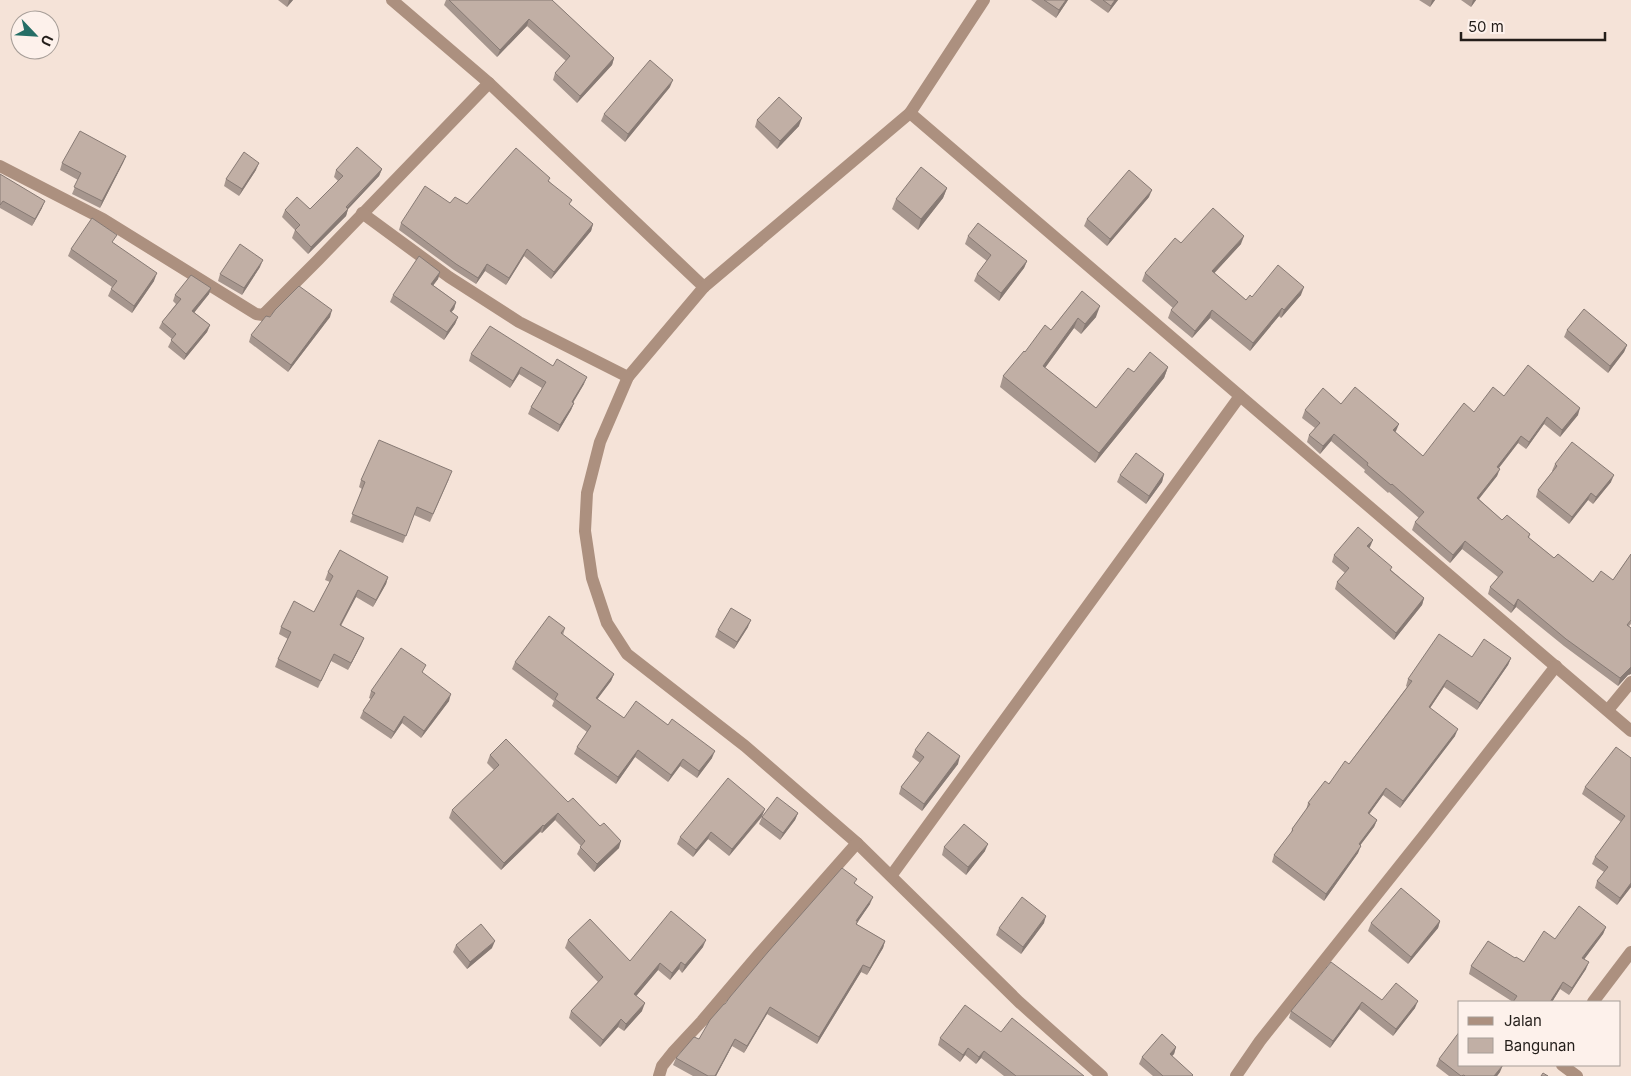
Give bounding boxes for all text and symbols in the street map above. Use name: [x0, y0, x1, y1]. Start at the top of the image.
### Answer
north arrow: [10, 10, 60, 60]
scale bar: [1461, 10, 1605, 42]
text: 50 m: [1468, 17, 1504, 36]
text: U: [37, 32, 57, 49]
legend: [1458, 1001, 1621, 1066]
text: Jalan: [1504, 1011, 1542, 1030]
text: Bangunan: [1504, 1036, 1575, 1055]

